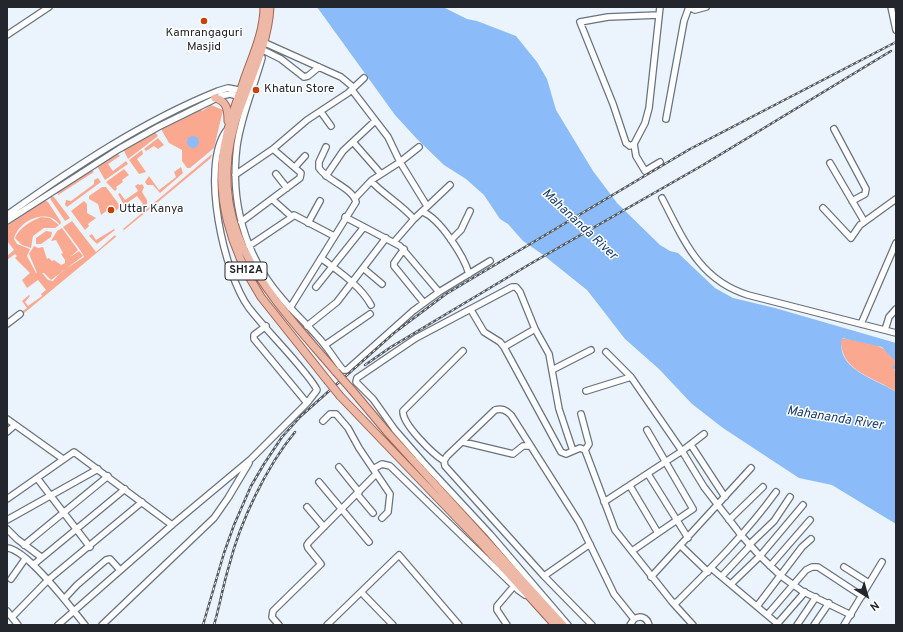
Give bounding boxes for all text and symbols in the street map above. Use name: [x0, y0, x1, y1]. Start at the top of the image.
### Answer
marker: Kamrangaguri Masjid: [199, 16, 209, 26]
place label: Kamrangaguri Masjid: [166, 27, 242, 55]
place label: Khatun Store: [264, 83, 334, 97]
marker: Khatun Store: [251, 85, 261, 95]
water label: Mahananda River: [538, 186, 620, 264]
place label: Uttar Kanya: [119, 203, 183, 217]
marker: Uttar Kanya: [106, 205, 116, 215]
road number: SH12A: [225, 262, 267, 280]
water label: Mahananda River: [786, 404, 884, 434]
north arrow: [847, 576, 887, 616]
text: N: [867, 598, 882, 614]

